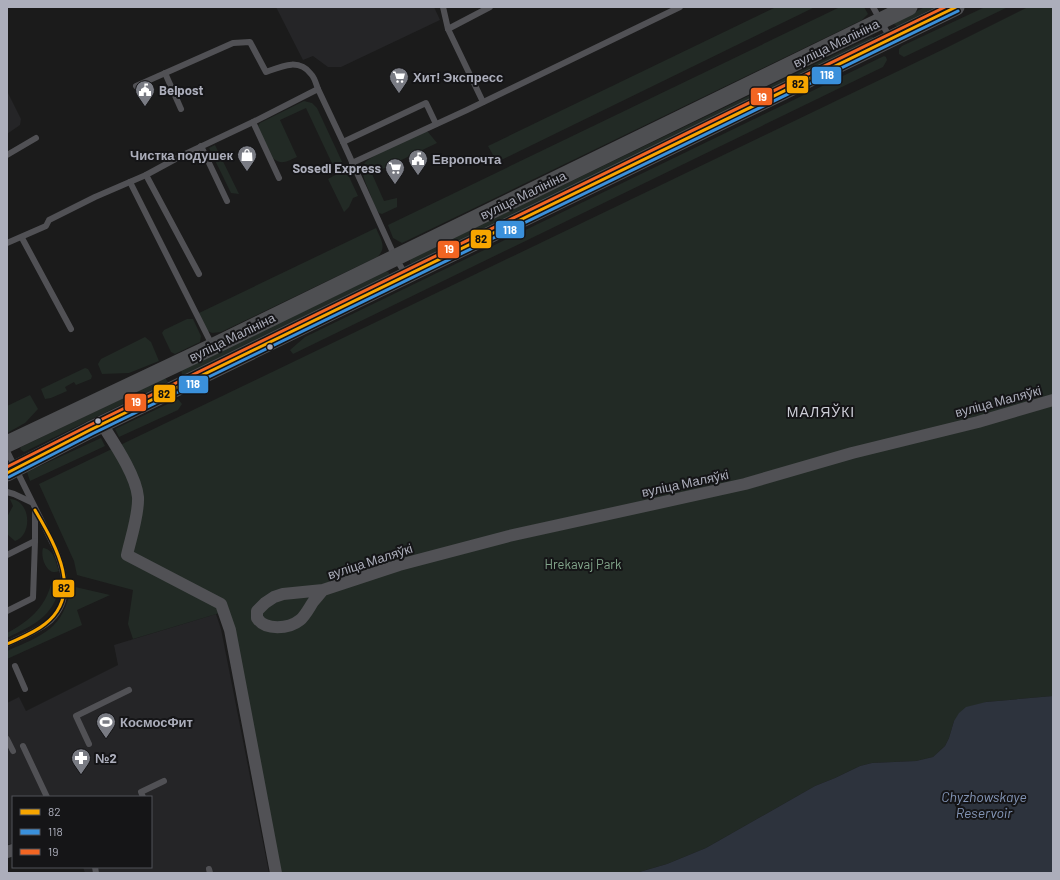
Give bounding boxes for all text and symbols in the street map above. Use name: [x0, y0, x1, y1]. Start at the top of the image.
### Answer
street label: вуліца Малініна: [790, 15, 882, 71]
supermarket icon: Хит! Экспресс: [388, 66, 410, 94]
line badge: 118: [811, 66, 842, 85]
text: 118: [820, 68, 834, 81]
place label: Хит! Экспресс: [413, 69, 503, 85]
line badge: 82: [786, 75, 809, 94]
text: 82: [792, 77, 804, 90]
public building icon: Belpost: [134, 79, 156, 107]
place label: Belpost: [159, 82, 203, 98]
line badge: 19: [750, 87, 773, 106]
text: 19: [757, 90, 767, 103]
shop icon: Чистка подушек: [236, 144, 258, 172]
place label: Чистка подушек: [130, 147, 233, 163]
public building icon: Европочта: [407, 148, 429, 176]
place label: Европочта: [432, 151, 502, 167]
supermarket icon: Sosedi Express: [384, 157, 406, 185]
place label: Sosedi Express: [292, 160, 381, 176]
street label: вуліца Малініна: [477, 167, 569, 223]
line badge: 118: [495, 220, 525, 239]
text: 118: [503, 223, 517, 236]
line badge: 82: [470, 229, 492, 249]
text: 82: [475, 232, 487, 245]
line badge: 19: [437, 240, 460, 259]
text: 19: [444, 242, 454, 255]
street label: вуліца Малініна: [186, 309, 278, 365]
unlabelled marker: [265, 342, 275, 352]
line badge: 118: [178, 375, 209, 394]
text: 118: [186, 377, 200, 390]
street label: вуліца Маляўкі: [953, 382, 1043, 420]
line badge: 82: [153, 384, 176, 403]
text: 82: [158, 387, 170, 400]
line badge: 19: [124, 393, 147, 412]
text: 19: [131, 395, 141, 408]
district label: МАЛЯЎКІ: [787, 403, 855, 420]
unlabelled marker: [93, 416, 103, 426]
street label: вуліца Маляўкі: [640, 466, 730, 500]
street label: вуліца Маляўкі: [325, 540, 415, 582]
park label: Hrekavaj Park: [544, 556, 622, 572]
line badge: 82: [52, 579, 75, 598]
text: 82: [58, 581, 70, 594]
sports icon: КосмосФит: [95, 711, 117, 739]
place label: КосмосФит: [120, 714, 193, 730]
pharmacy icon: №2: [70, 747, 92, 775]
place label: №2: [95, 750, 117, 766]
water label: Chyzhowskaye Reservoir: [941, 788, 1027, 821]
legend: [12, 796, 152, 868]
text: 82: [48, 804, 61, 818]
text: 118: [48, 824, 63, 838]
text: 19: [48, 844, 58, 858]

